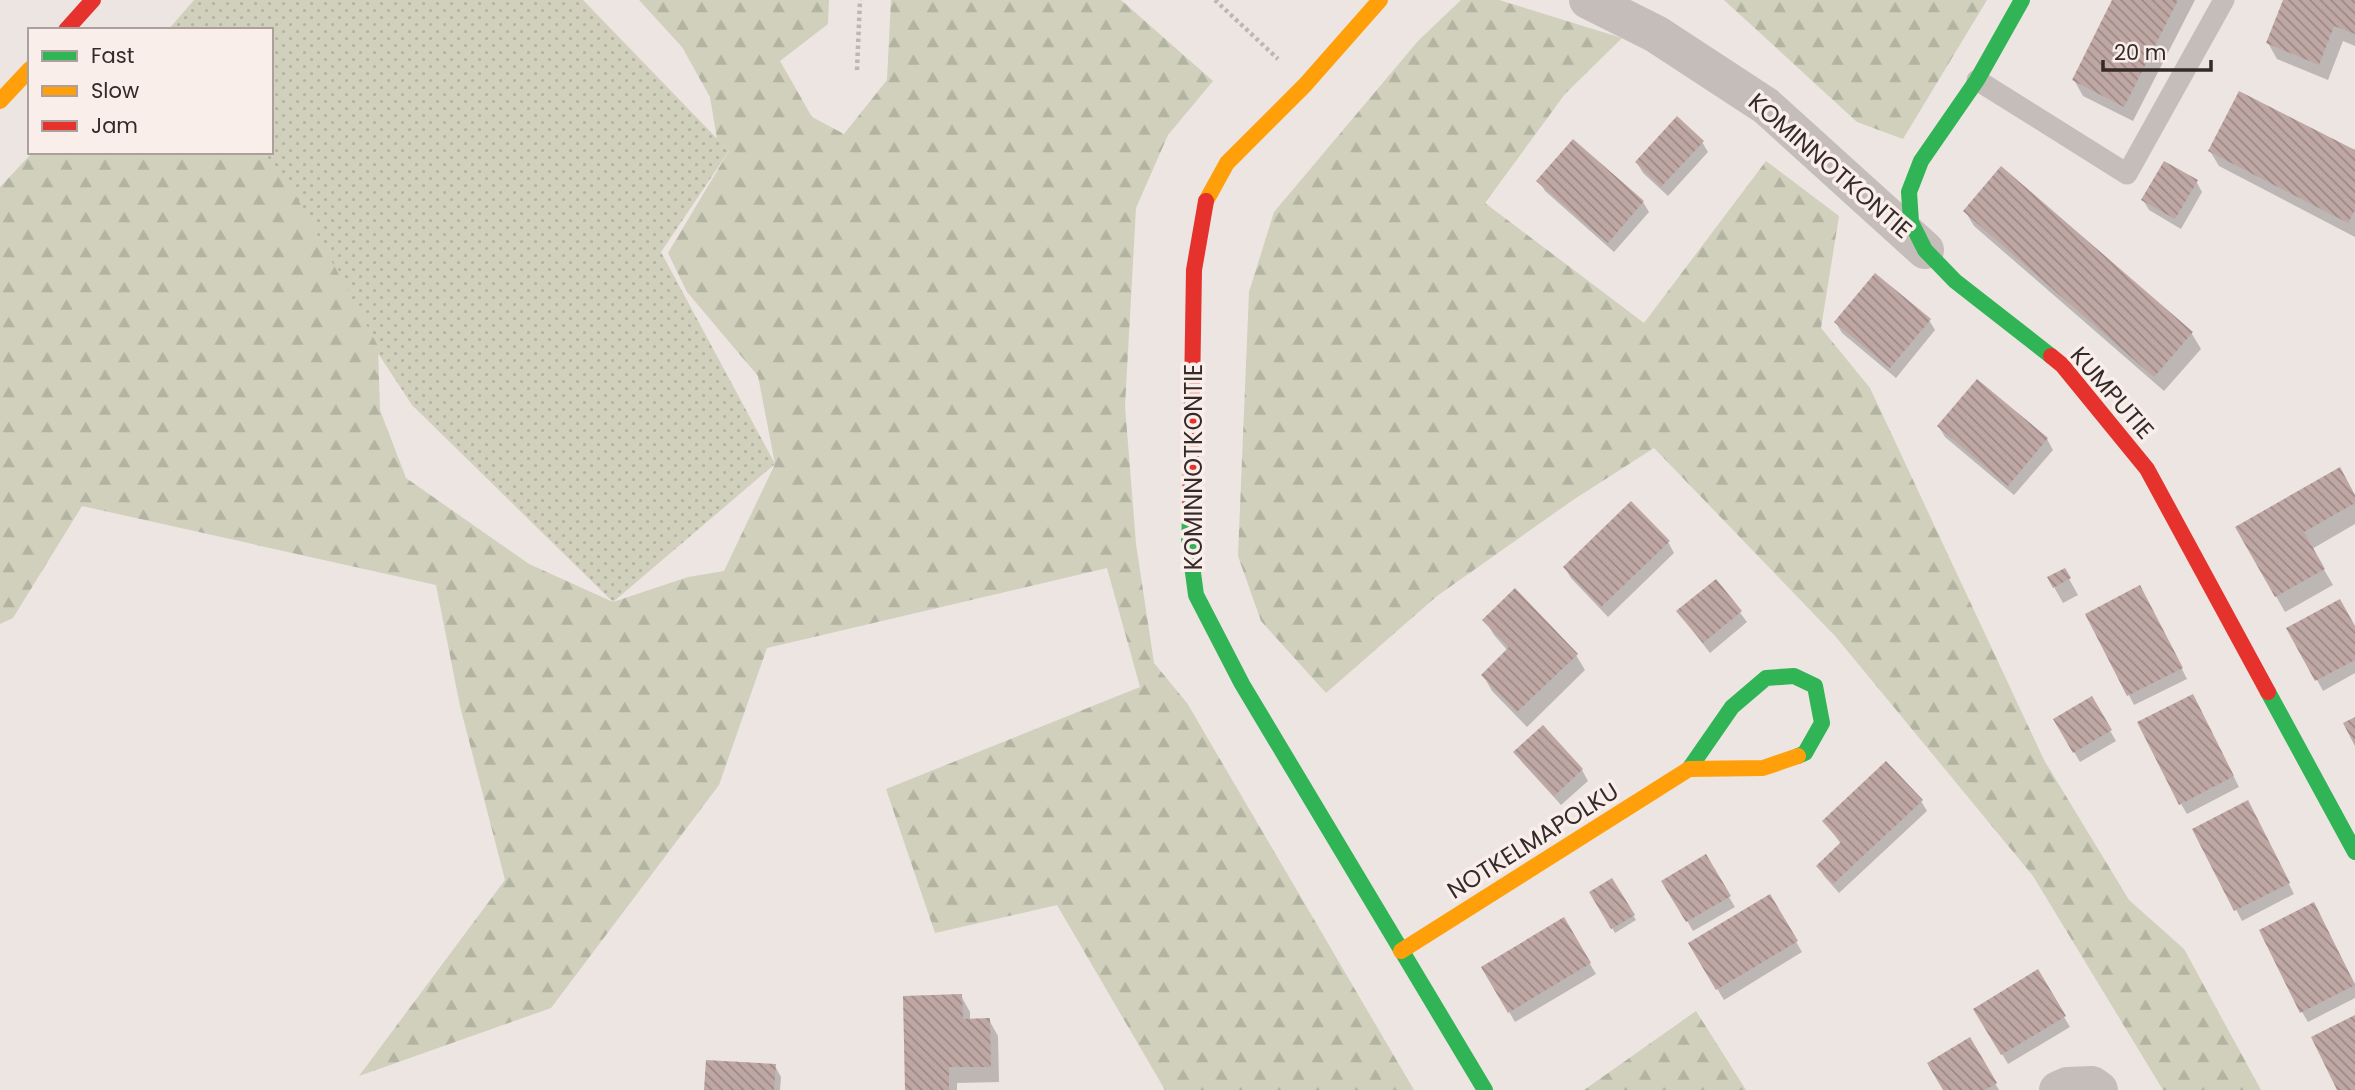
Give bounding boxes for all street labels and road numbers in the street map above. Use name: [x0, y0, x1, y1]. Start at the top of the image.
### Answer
street label: KOMINNOTKONTIE: [1741, 85, 1919, 246]
street label: KUMPUTIE: [2063, 339, 2162, 446]
street label: KOMINNOTKONTIE: [1177, 364, 1210, 570]
street label: NOTKELMAPOLKU: [1441, 775, 1625, 907]

